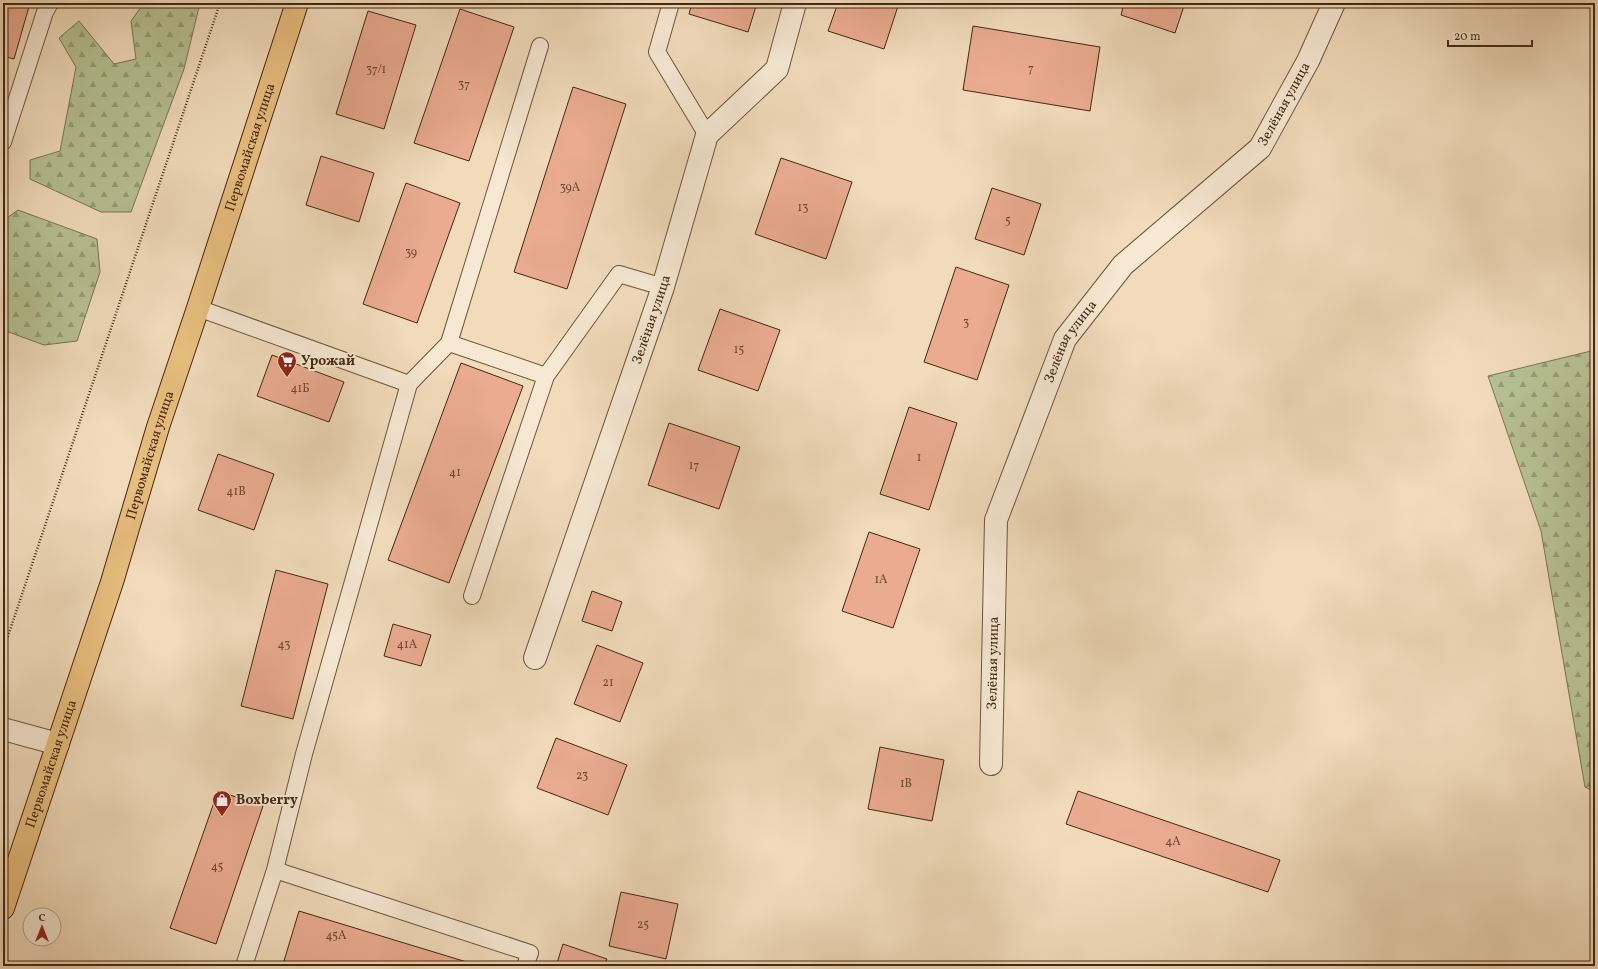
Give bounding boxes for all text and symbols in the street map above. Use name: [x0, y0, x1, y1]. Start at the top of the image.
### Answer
scale bar: [1448, 22, 1532, 48]
text: 20 m: [1454, 29, 1481, 45]
street label: Зелёная улица: [1253, 59, 1315, 150]
house number: 7: [1028, 61, 1034, 77]
house number: 37/1: [366, 62, 386, 78]
house number: 37: [458, 77, 470, 93]
street label: Первомайская улица: [220, 81, 280, 214]
house number: 39А: [560, 180, 581, 196]
house number: 13: [798, 200, 808, 216]
house number: 5: [1005, 213, 1011, 229]
house number: 39: [405, 245, 417, 261]
street label: Зелёная улица: [628, 273, 675, 367]
street label: Зелёная улица: [1040, 296, 1101, 386]
house number: 3: [963, 315, 969, 331]
house number: 15: [734, 342, 744, 358]
supermarket icon: Урожай: [276, 350, 298, 378]
place label: Урожай: [301, 352, 355, 371]
house number: 41Б: [290, 381, 310, 397]
street label: Первомайская улица: [121, 388, 179, 522]
house number: 1: [917, 450, 921, 466]
house number: 17: [689, 458, 699, 474]
house number: 41: [449, 465, 461, 481]
house number: 41В: [226, 484, 246, 500]
house number: 1А: [874, 572, 888, 588]
street label: Зелёная улица: [983, 616, 1004, 710]
house number: 43: [278, 637, 290, 653]
house number: 41А: [397, 637, 418, 653]
house number: 21: [602, 675, 614, 691]
street label: Первомайская улица: [21, 697, 81, 830]
house number: 23: [576, 768, 588, 784]
house number: 1В: [900, 776, 912, 792]
shop icon: Boxberry: [211, 789, 233, 817]
place label: Boxberry: [236, 791, 298, 810]
house number: 4А: [1165, 834, 1181, 850]
house number: 45: [211, 859, 224, 875]
north arrow: [22, 907, 62, 947]
text: С: [38, 911, 46, 926]
house number: 25: [637, 917, 649, 933]
house number: 45А: [325, 928, 347, 944]

